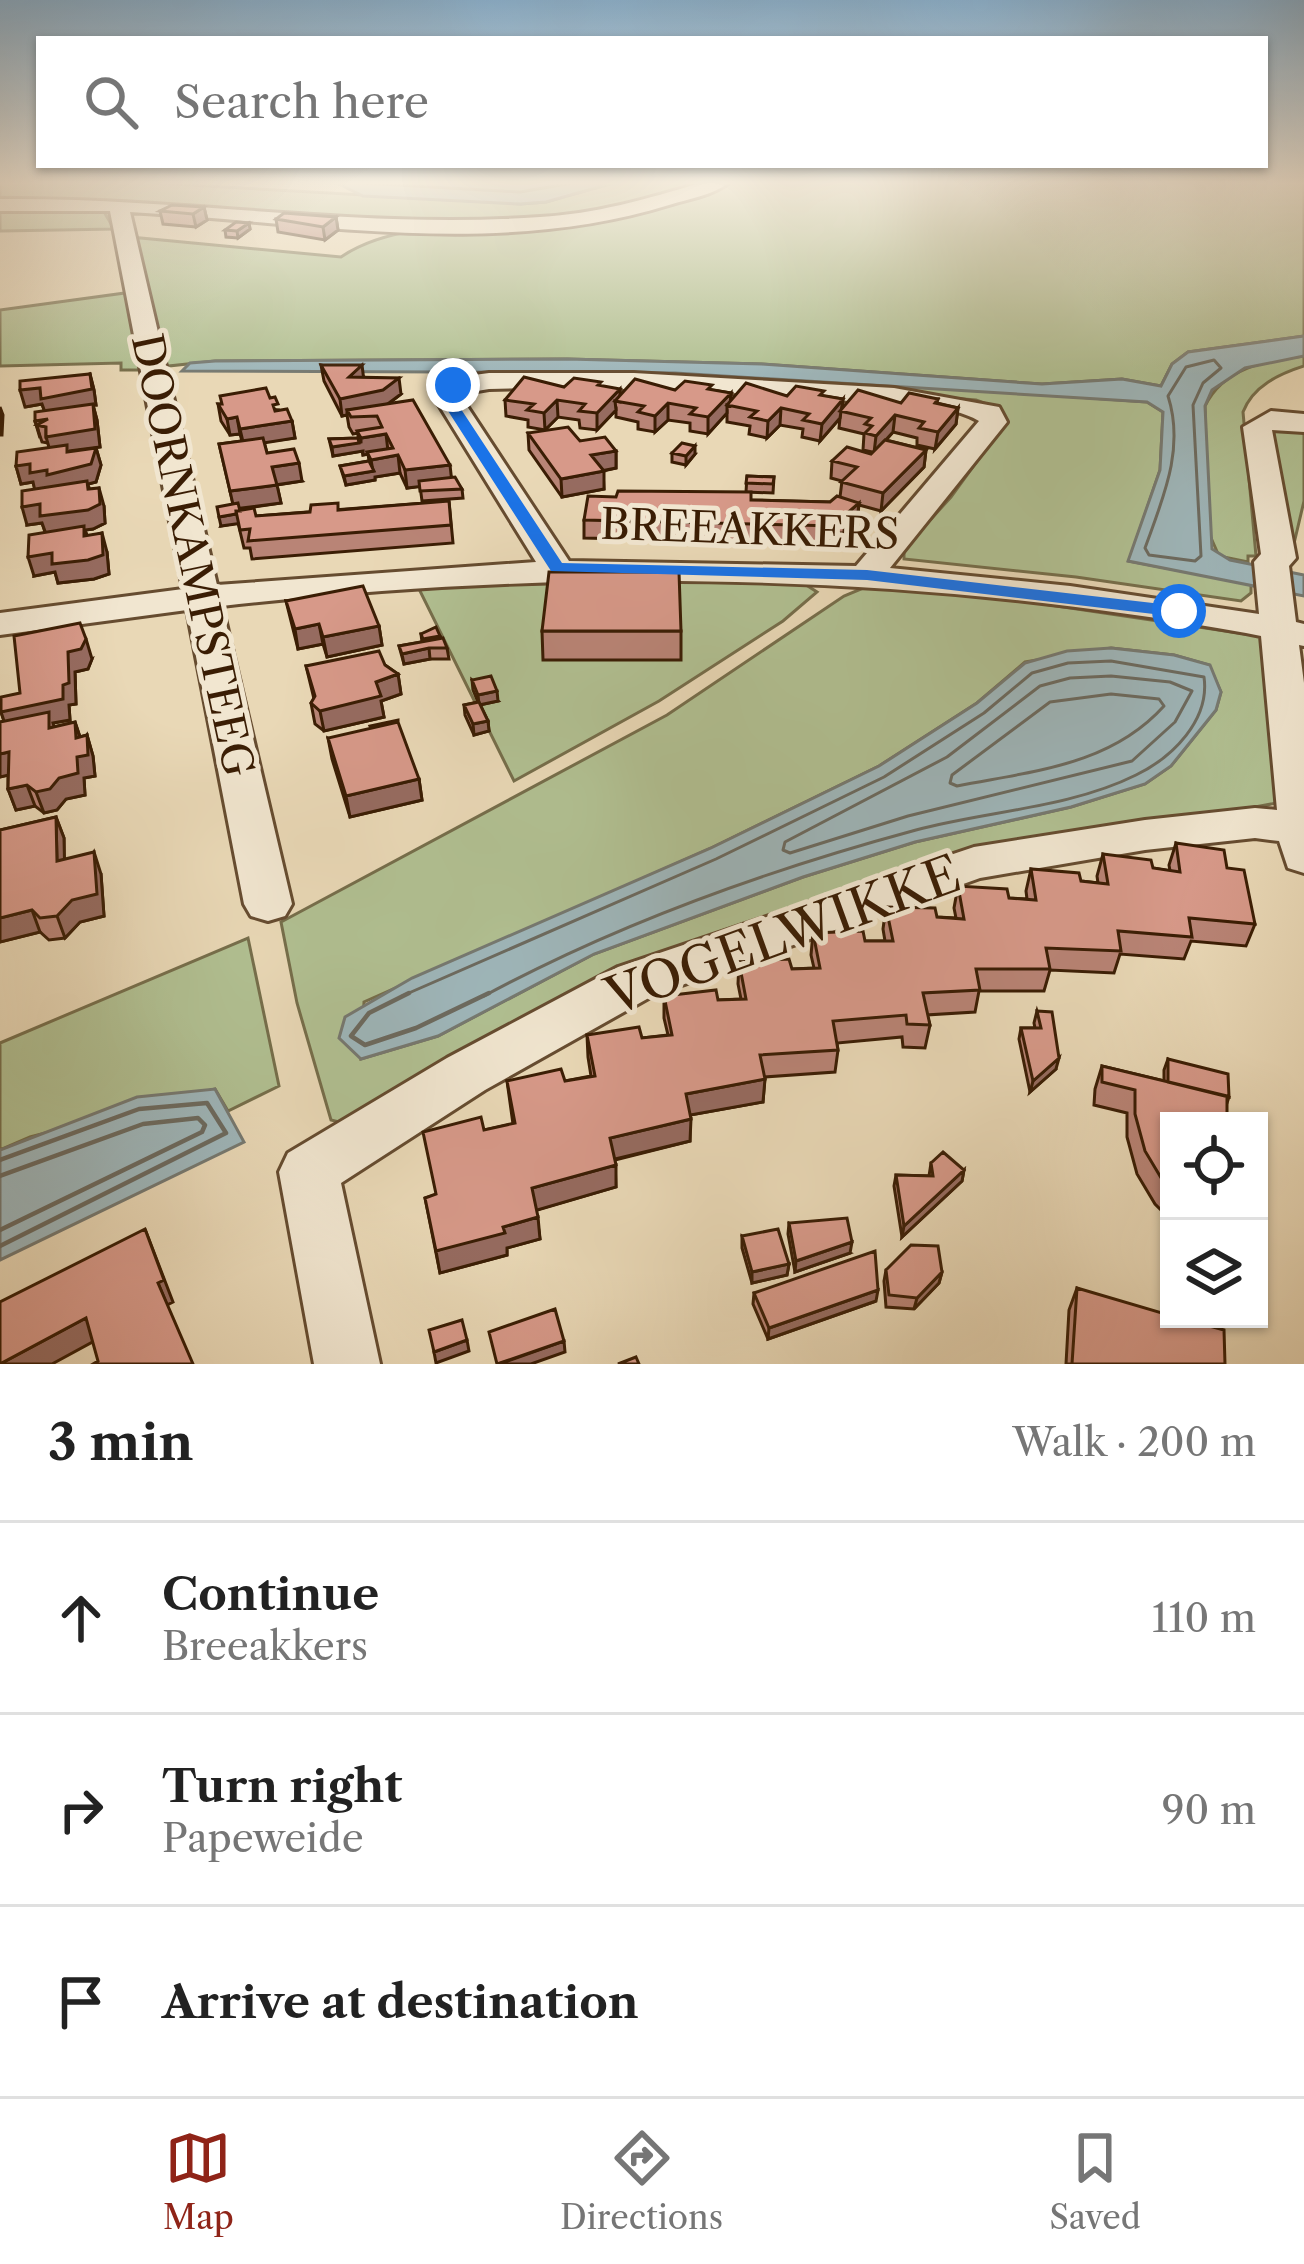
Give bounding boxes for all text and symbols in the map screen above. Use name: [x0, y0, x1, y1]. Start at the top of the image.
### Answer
search box: [36, 36, 1268, 168]
icon: search: [78, 69, 144, 135]
text: Search here: [174, 74, 429, 130]
street label: DOORNKAMPSTEEG: [121, 329, 265, 781]
route end: [426, 358, 480, 412]
street label: BREEAKKERS: [600, 498, 900, 560]
route start: [1152, 584, 1206, 638]
street label: VOGELWIKKE: [596, 842, 969, 1028]
map controls: [1160, 1112, 1268, 1328]
button: locate: [1160, 1112, 1268, 1220]
button: layers: [1160, 1220, 1268, 1328]
text: 3 min: [48, 1411, 194, 1473]
text: Walk · 200 m: [1013, 1418, 1256, 1466]
text: Continue: [162, 1566, 379, 1622]
icon: ahead: [48, 1585, 114, 1651]
text: 110 m: [1152, 1594, 1256, 1642]
text: Breeakkers: [162, 1622, 368, 1670]
text: Turn right: [162, 1758, 402, 1814]
icon: right: [48, 1777, 114, 1843]
text: 90 m: [1162, 1786, 1256, 1834]
text: Papeweide: [162, 1814, 364, 1862]
icon: arrive: [48, 1969, 114, 2035]
text: Arrive at destination: [162, 1974, 639, 2030]
tab: Map: [163, 2125, 234, 2238]
tab: Directions: [560, 2125, 723, 2238]
tab: Saved: [1049, 2125, 1141, 2238]

